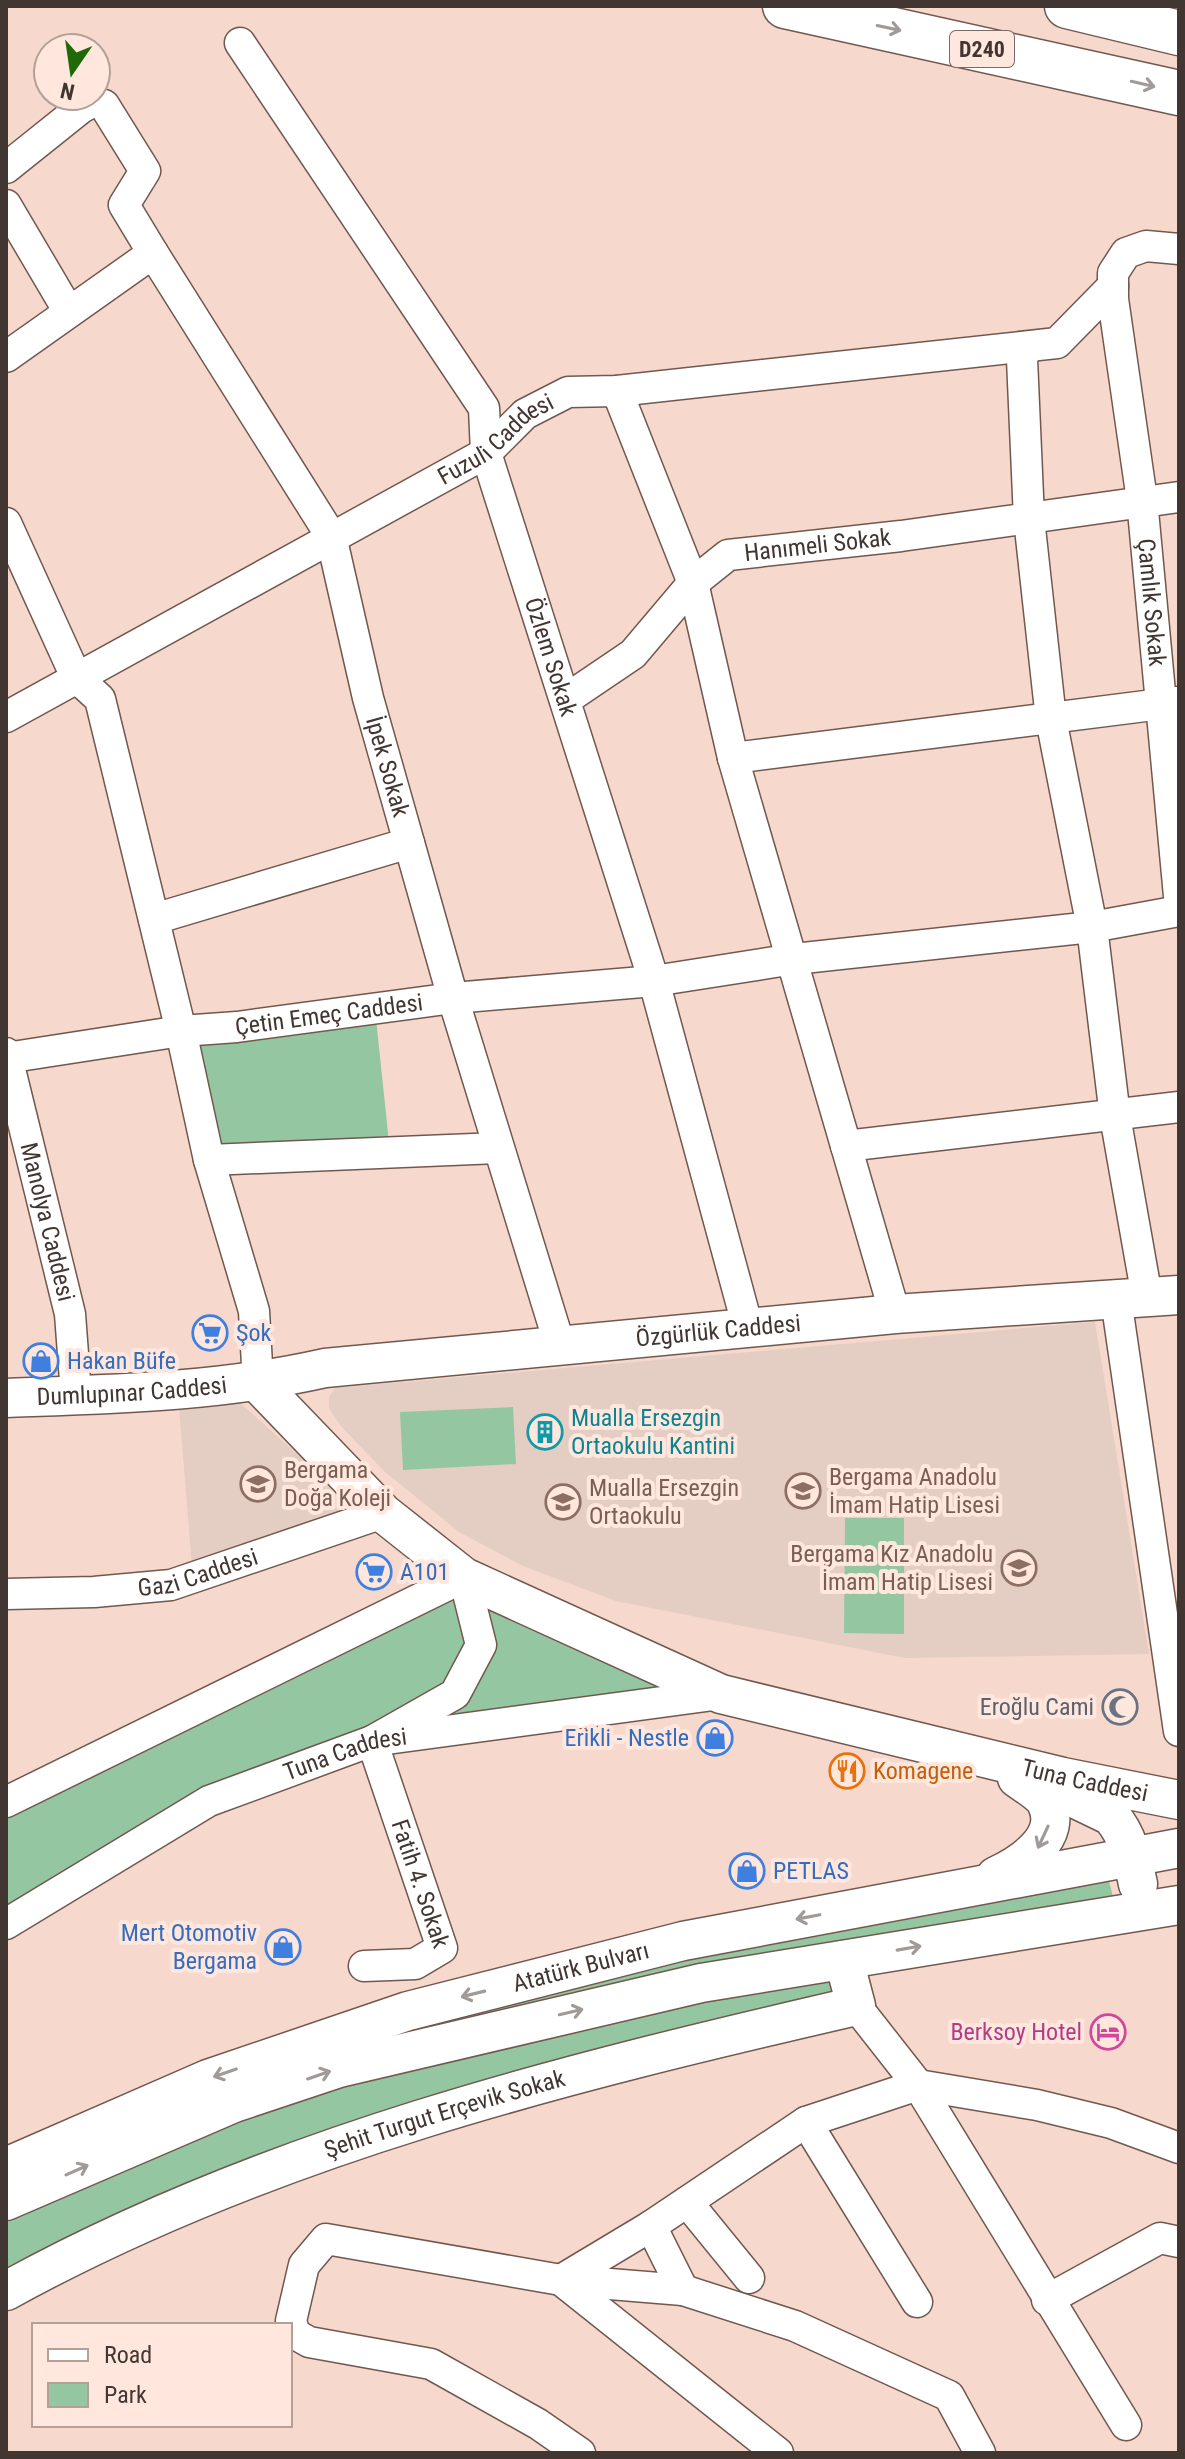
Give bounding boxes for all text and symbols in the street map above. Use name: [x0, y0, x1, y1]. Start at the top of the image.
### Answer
one-way arrow: [875, 21, 901, 36]
road number: D240: [950, 31, 1014, 67]
north arrow: [32, 32, 112, 112]
text: N: [58, 77, 77, 105]
one-way arrow: [1129, 77, 1155, 92]
street label: Fuzuli Caddesi: [433, 388, 558, 491]
street label: Hanımeli Sokak: [743, 523, 892, 567]
street label: Çamlık Sokak: [1132, 537, 1171, 668]
street label: Özlem Sokak: [519, 594, 583, 720]
street label: İpek Sokak: [360, 713, 415, 820]
street label: Çetin Emeç Caddesi: [233, 988, 425, 1041]
street label: Manolya Caddesi: [15, 1140, 80, 1304]
street label: Özgürlük Caddesi: [635, 1309, 802, 1352]
supermarket icon: Şok: [191, 1314, 229, 1352]
place label: Şok: [236, 1319, 271, 1347]
shop icon: Hakan Büfe: [22, 1342, 60, 1380]
place label: Hakan Büfe: [67, 1347, 176, 1375]
street label: Dumlupınar Caddesi: [36, 1371, 228, 1411]
place label: Mualla Ersezgin Ortaokulu Kantini: [571, 1404, 735, 1460]
building icon: Mualla Ersezgin Ortaokulu Kantini: [526, 1413, 564, 1451]
place label: Bergama Doğa Koleji: [284, 1456, 391, 1512]
place label: Bergama Anadolu İmam Hatip Lisesi: [829, 1463, 1000, 1519]
school or university icon: Bergama Doğa Koleji: [239, 1465, 277, 1503]
school or university icon: Bergama Anadolu İmam Hatip Lisesi: [784, 1472, 822, 1510]
place label: Mualla Ersezgin Ortaokulu: [589, 1474, 739, 1530]
school or university icon: Mualla Ersezgin Ortaokulu: [544, 1483, 582, 1521]
place label: Bergama Kız Anadolu İmam Hatip Lisesi: [790, 1540, 993, 1596]
street label: Gazi Caddesi: [137, 1543, 261, 1602]
school or university icon: Bergama Kız Anadolu İmam Hatip Lisesi: [1000, 1549, 1038, 1587]
supermarket icon: A101: [355, 1553, 393, 1591]
place label: A101: [400, 1558, 449, 1586]
mosque icon: Eroğlu Cami: [1101, 1688, 1139, 1726]
place label: Eroğlu Cami: [980, 1693, 1094, 1721]
shop icon: Erikli - Nestle: [696, 1719, 734, 1757]
street label: Tuna Caddesi: [280, 1722, 409, 1786]
place label: Erikli - Nestle: [565, 1724, 689, 1752]
restaurant icon: Komagene: [828, 1752, 866, 1790]
street label: Tuna Caddesi: [1019, 1753, 1150, 1808]
place label: Komagene: [873, 1757, 973, 1785]
street label: Fatih 4. Sokak: [386, 1816, 455, 1952]
one-way arrow: [1035, 1825, 1050, 1849]
shop icon: PETLAS: [728, 1852, 766, 1890]
place label: PETLAS: [773, 1857, 849, 1885]
one-way arrow: [796, 1911, 821, 1926]
place label: Mert Otomotiv Bergama: [121, 1919, 257, 1975]
shop icon: Mert Otomotiv Bergama: [264, 1928, 302, 1966]
street label: Atatürk Bulvarı: [510, 1936, 652, 1998]
one-way arrow: [896, 1940, 921, 1955]
one-way arrow: [460, 1988, 486, 2003]
one-way arrow: [558, 2004, 584, 2019]
hotel icon: Berksoy Hotel: [1089, 2013, 1127, 2051]
place label: Berksoy Hotel: [950, 2018, 1082, 2046]
street label: Şehit Turgut Erçevik Sokak: [321, 2064, 568, 2164]
one-way arrow: [306, 2066, 331, 2081]
one-way arrow: [213, 2067, 238, 2082]
one-way arrow: [65, 2162, 89, 2177]
legend: [32, 2323, 292, 2427]
text: Road: [104, 2341, 152, 2369]
text: Park: [104, 2381, 147, 2409]

